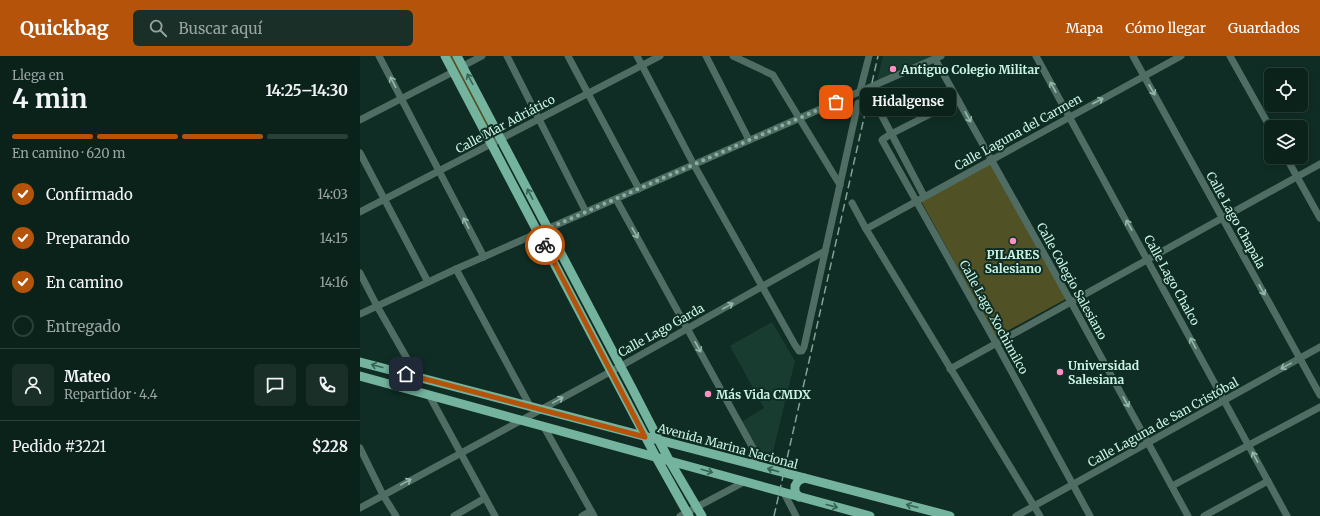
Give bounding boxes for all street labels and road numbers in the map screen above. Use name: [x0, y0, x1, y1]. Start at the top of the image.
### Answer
street label: Calle Mar Adriático: [453, 91, 557, 157]
street label: Calle Laguna del Carmen: [952, 91, 1084, 173]
street label: Calle Lago Chapala: [1203, 169, 1269, 272]
street label: Calle Colegio Salesiano: [1034, 220, 1110, 342]
street label: Calle Lago Chalco: [1141, 232, 1203, 328]
street label: Calle Lago Xochimilco: [956, 257, 1032, 377]
street label: Calle Lago Garda: [615, 300, 707, 360]
street label: Calle Laguna de San Cristóbal: [1085, 374, 1241, 470]
street label: Avenida Marina Nacional: [655, 420, 800, 472]

